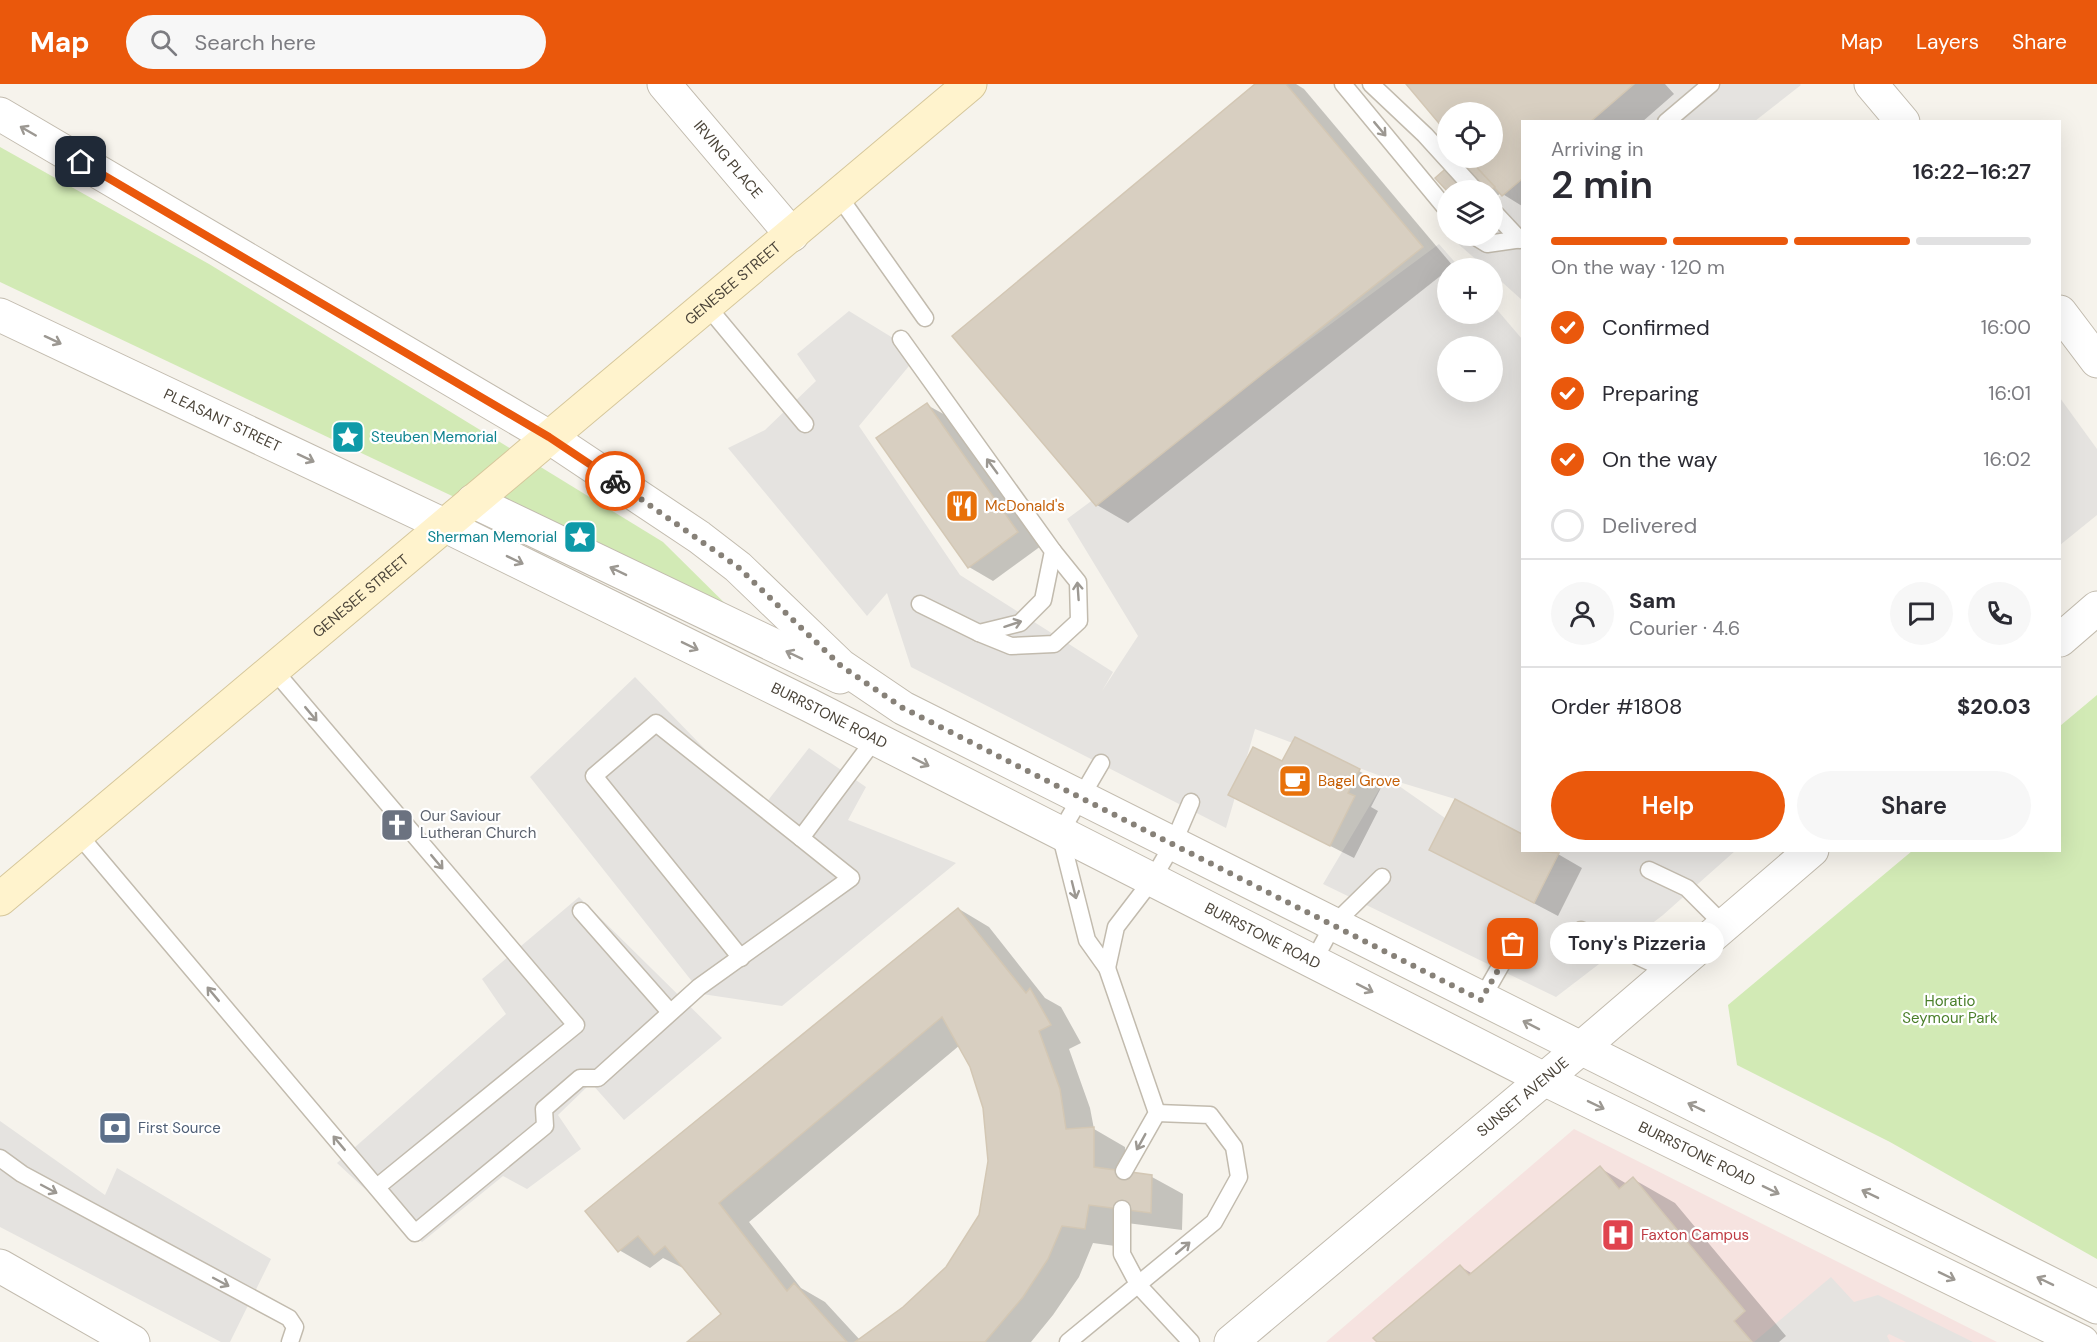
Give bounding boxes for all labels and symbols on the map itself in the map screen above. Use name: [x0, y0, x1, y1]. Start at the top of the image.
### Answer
street label: IRVING PLACE: [689, 116, 767, 203]
one-way arrow: [1374, 121, 1387, 137]
one-way arrow: [20, 124, 37, 136]
pin: [55, 136, 106, 187]
street label: GENESEE STREET: [680, 237, 785, 329]
one-way arrow: [43, 334, 61, 346]
street label: PLEASANT STREET: [160, 384, 284, 457]
place icon: Steuben Memorial: [330, 419, 366, 455]
place label: Steuben Memorial: [371, 427, 497, 447]
courier: [585, 451, 645, 511]
one-way arrow: [296, 453, 314, 465]
one-way arrow: [986, 458, 998, 474]
restaurant icon: McDonald's: [944, 488, 980, 524]
place label: McDonald's: [985, 496, 1065, 516]
place icon: Sherman Memorial: [562, 519, 598, 555]
place label: Sherman Memorial: [427, 527, 557, 547]
street label: GENESEE STREET: [308, 550, 413, 642]
one-way arrow: [506, 555, 524, 566]
one-way arrow: [610, 564, 628, 576]
one-way arrow: [1072, 581, 1083, 601]
one-way arrow: [1003, 618, 1022, 629]
one-way arrow: [681, 641, 699, 653]
one-way arrow: [785, 649, 803, 661]
street label: BURRSTONE ROAD: [768, 678, 891, 753]
one-way arrow: [304, 706, 317, 722]
one-way arrow: [911, 757, 929, 769]
cafe icon: Bagel Grove: [1277, 763, 1313, 799]
place label: Bagel Grove: [1318, 771, 1400, 791]
place label: Our Saviour Lutheran Church: [420, 806, 536, 843]
church icon: Our Saviour Lutheran Church: [379, 807, 415, 843]
one-way arrow: [430, 854, 444, 869]
one-way arrow: [1069, 880, 1081, 899]
street label: BURRSTONE ROAD: [1201, 898, 1324, 974]
pin: [1487, 918, 1538, 969]
callout: Tony's Pizzeria: [1549, 923, 1723, 965]
one-way arrow: [1356, 983, 1374, 994]
one-way arrow: [206, 987, 220, 1002]
park label: Horatio Seymour Park: [1902, 991, 1998, 1028]
one-way arrow: [1522, 1018, 1540, 1030]
street label: SUNSET AVENUE: [1473, 1053, 1573, 1141]
one-way arrow: [1587, 1099, 1605, 1111]
one-way arrow: [1687, 1101, 1705, 1112]
bank icon: First Source: [97, 1110, 133, 1146]
street label: BURRSTONE ROAD: [1635, 1117, 1759, 1191]
place label: First Source: [138, 1118, 221, 1138]
one-way arrow: [1135, 1133, 1147, 1150]
one-way arrow: [333, 1135, 346, 1151]
one-way arrow: [40, 1183, 57, 1195]
one-way arrow: [1762, 1185, 1780, 1197]
one-way arrow: [1862, 1188, 1880, 1199]
hospital icon: Faxton Campus: [1600, 1217, 1636, 1253]
place label: Faxton Campus: [1641, 1225, 1749, 1245]
one-way arrow: [1175, 1241, 1190, 1255]
one-way arrow: [1937, 1270, 1955, 1282]
one-way arrow: [2036, 1275, 2054, 1286]
one-way arrow: [212, 1276, 229, 1288]

